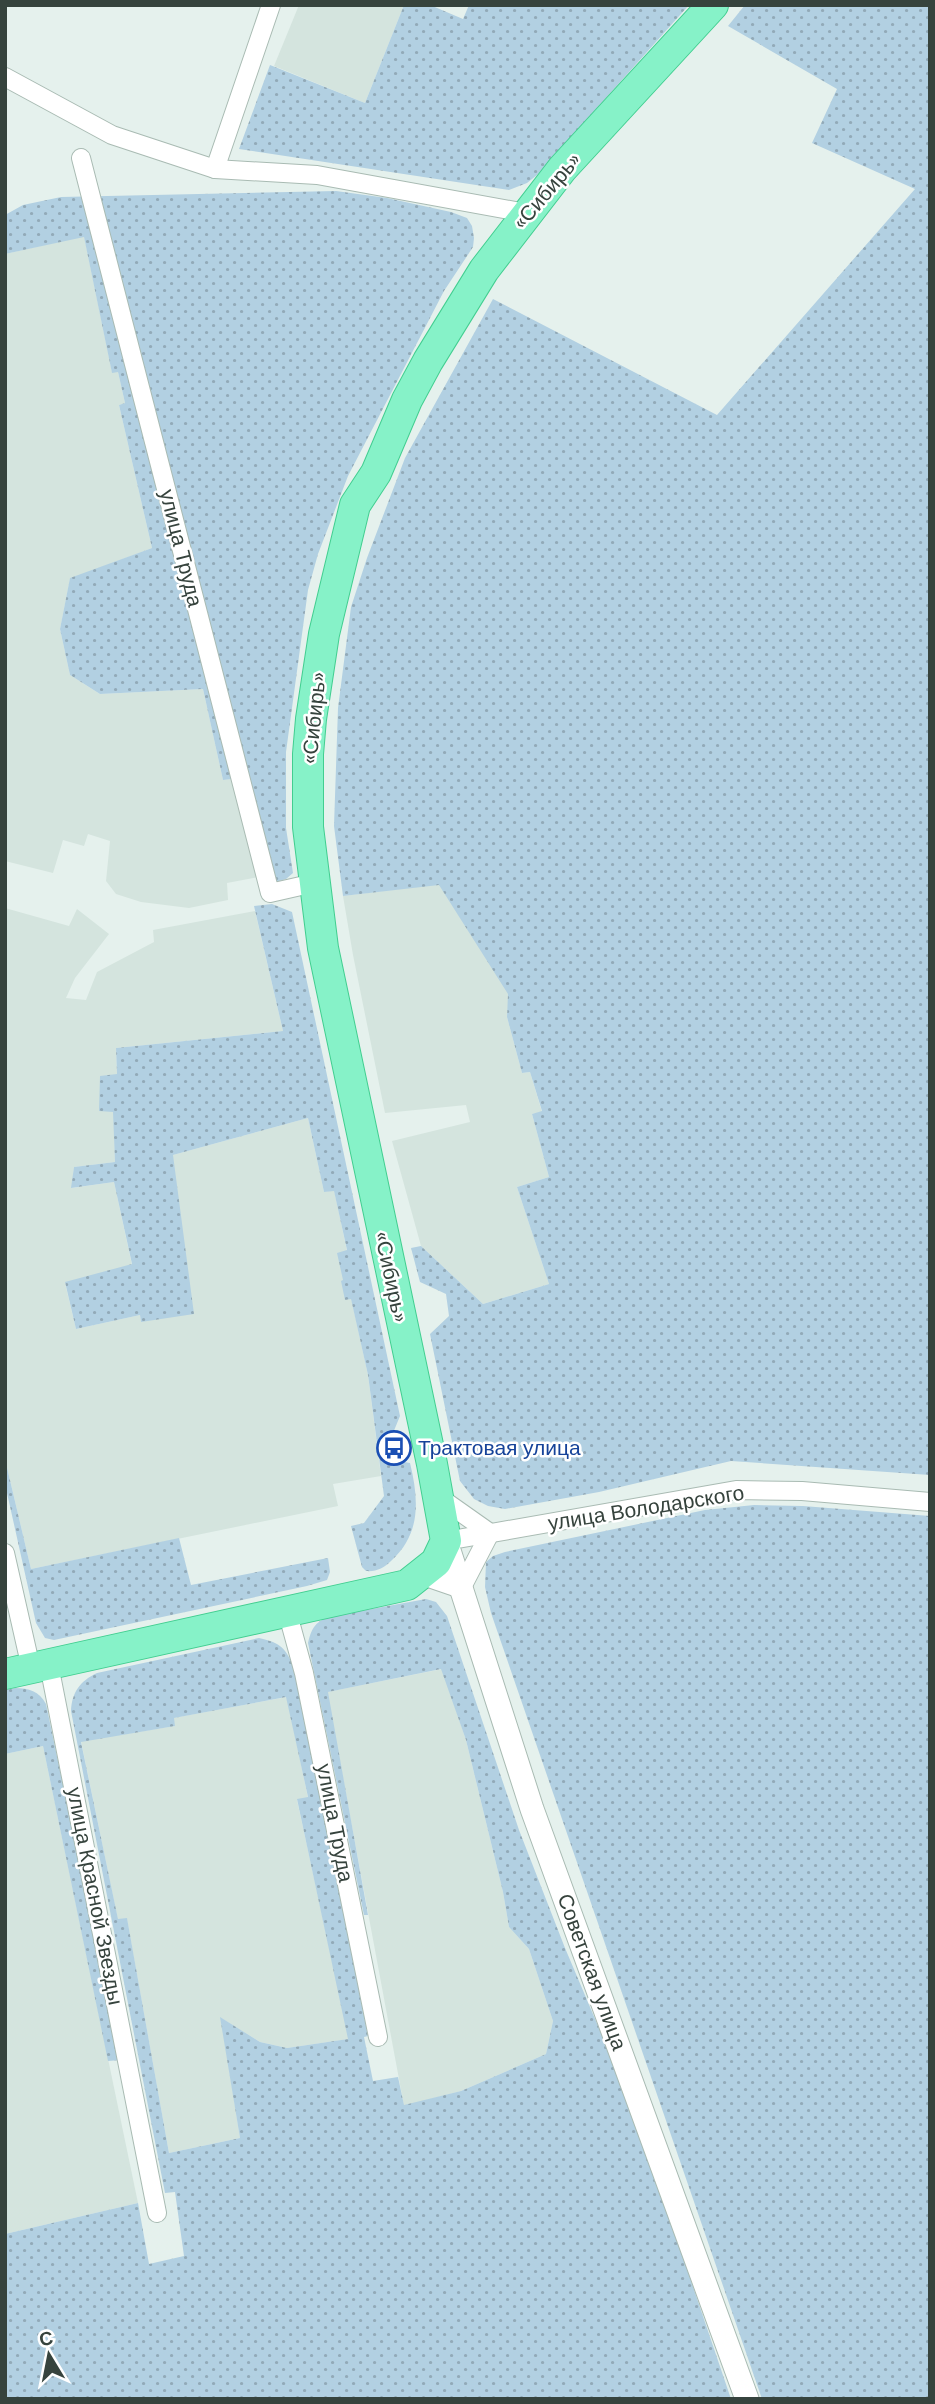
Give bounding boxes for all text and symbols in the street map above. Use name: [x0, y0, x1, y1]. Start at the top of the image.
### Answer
street label: «Сибирь»: [507, 147, 587, 235]
street label: улица Труда: [153, 486, 209, 610]
street label: «Сибирь»: [295, 671, 333, 765]
street label: «Сибирь»: [368, 1229, 414, 1325]
bus stop icon: Трактовая улица: [375, 1429, 413, 1467]
place label: Трактовая улица: [418, 1434, 581, 1462]
street label: улица Володарского: [546, 1479, 746, 1537]
street label: улица Труда: [310, 1761, 360, 1885]
street label: улица Красной Звезды: [60, 1785, 130, 2007]
street label: Советская улица: [551, 1890, 633, 2054]
north arrow: [14, 2320, 84, 2390]
text: С: [37, 2325, 55, 2352]

